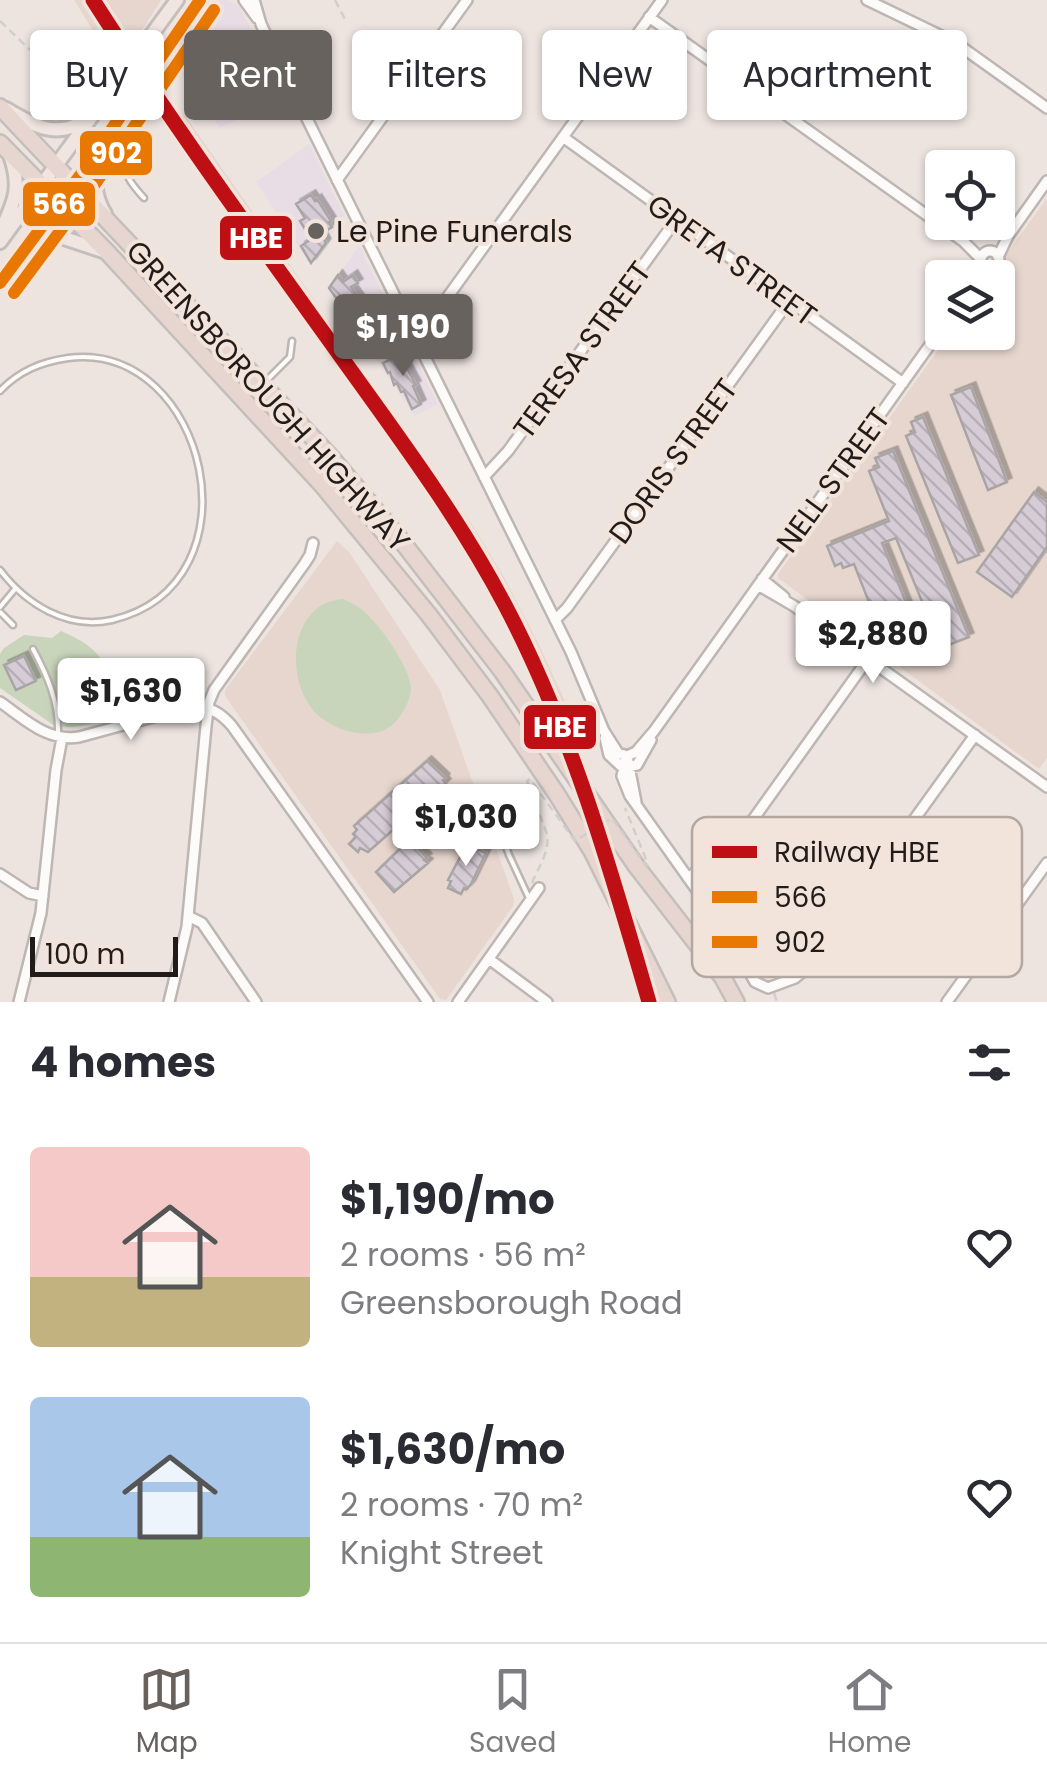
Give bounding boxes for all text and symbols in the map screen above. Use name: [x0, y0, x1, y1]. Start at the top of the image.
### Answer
chip: Buy: [30, 30, 164, 120]
chip: Rent: [184, 30, 332, 120]
chip: Filters: [352, 30, 522, 120]
chip: New: [542, 30, 687, 120]
chip: Apartment: [707, 30, 967, 120]
line badge: 902: [78, 129, 154, 177]
text: 902: [90, 134, 142, 173]
map controls: [925, 150, 1015, 350]
button: locate: [925, 150, 1015, 240]
line badge: 566: [21, 180, 97, 228]
street label: GRETA STREET: [638, 184, 826, 336]
text: 566: [32, 185, 86, 224]
place label: Le Pine Funerals: [336, 210, 573, 253]
line badge: HBE: [218, 214, 294, 262]
text: HBE: [229, 219, 283, 258]
marker: Le Pine Funerals: [305, 220, 327, 242]
street label: GREENSBOROUGH HIGHWAY: [116, 231, 420, 561]
street label: TERESA STREET: [503, 252, 661, 448]
button: layers: [925, 260, 1015, 350]
pin: $1,190: [322, 294, 484, 379]
text: $1,190: [356, 304, 450, 349]
street label: DORIS STREET: [598, 369, 748, 553]
street label: NELL STREET: [766, 399, 900, 561]
pin: $2,880: [792, 601, 954, 686]
text: $2,880: [818, 611, 928, 656]
pin: $1,630: [50, 658, 212, 743]
text: $1,630: [80, 668, 182, 713]
line badge: HBE: [522, 703, 598, 751]
text: HBE: [533, 708, 587, 747]
pin: $1,030: [385, 784, 547, 869]
text: $1,030: [414, 794, 518, 839]
legend: [692, 817, 1022, 977]
text: Railway HBE: [774, 833, 940, 872]
text: 566: [774, 878, 827, 917]
text: 902: [774, 923, 825, 962]
scale bar: [30, 932, 178, 976]
text: 100 m: [45, 935, 125, 974]
text: 4 homes: [30, 1033, 216, 1092]
icon: filters: [962, 1035, 1017, 1090]
text: $1,190/mo: [340, 1170, 555, 1229]
icon: home: [110, 1187, 230, 1307]
icon: heart: [962, 1220, 1017, 1275]
text: 2 rooms · 56 m²: [340, 1232, 586, 1277]
text: Greensborough Road: [340, 1280, 683, 1325]
text: $1,630/mo: [340, 1420, 565, 1479]
icon: home: [110, 1437, 230, 1557]
icon: heart: [962, 1470, 1017, 1525]
text: 2 rooms · 70 m²: [340, 1482, 583, 1527]
text: Knight Street: [340, 1530, 544, 1575]
tab: Map: [136, 1662, 198, 1764]
tab: Saved: [469, 1662, 556, 1764]
tab: Home: [828, 1662, 911, 1764]

